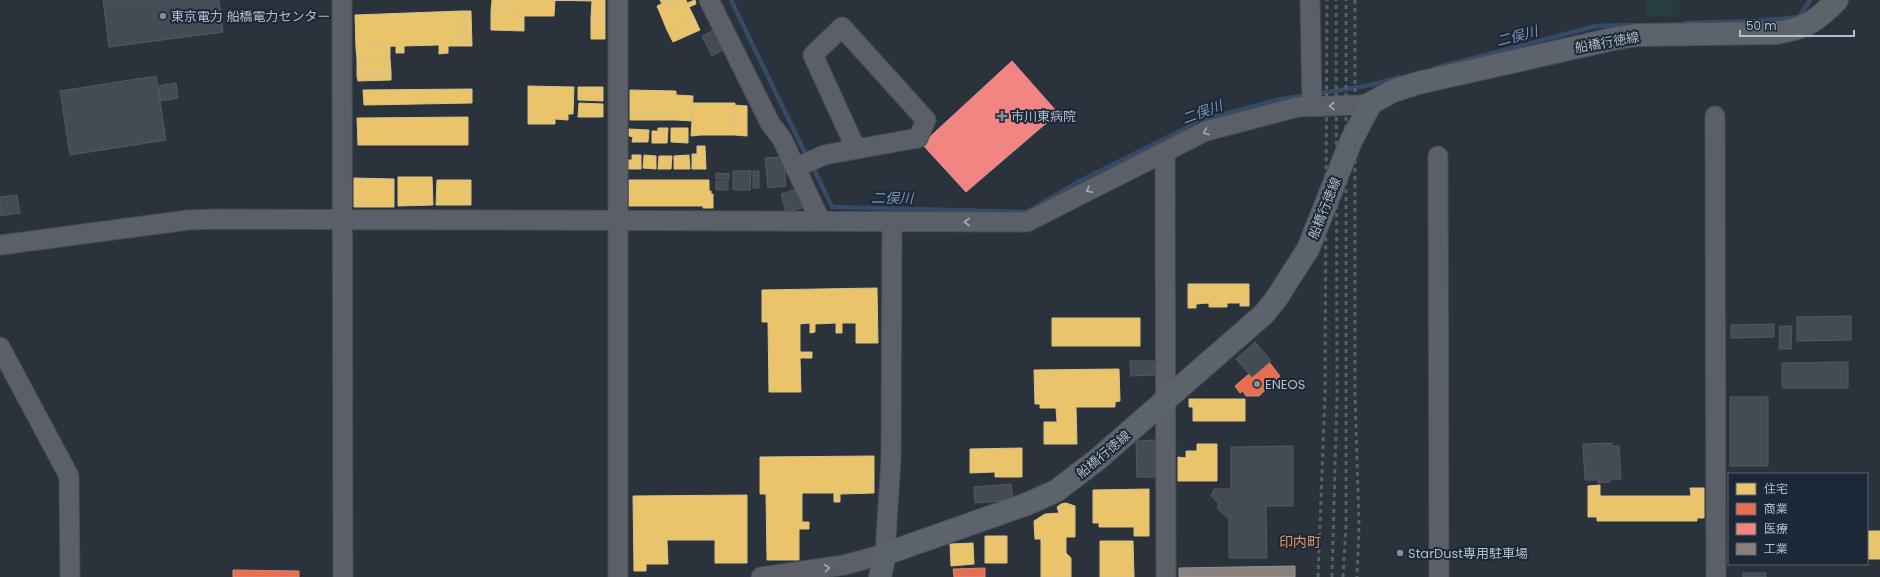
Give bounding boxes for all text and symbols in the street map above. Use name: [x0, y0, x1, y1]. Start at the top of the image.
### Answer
place label: 東京電力 船橋電力センター: [171, 7, 330, 26]
marker: 東京電力 船橋電力センター: [158, 11, 168, 21]
scale bar: [1740, 12, 1854, 38]
text: 50 m: [1746, 17, 1777, 34]
water label: 二俣川: [1494, 20, 1542, 51]
street label: 船橋行徳線: [1573, 27, 1641, 57]
water label: 二俣川: [1179, 95, 1227, 129]
one-way arrow: [1329, 101, 1335, 110]
place label: 市川東病院: [1011, 107, 1076, 126]
marker: 市川東病院: [996, 110, 1008, 122]
one-way arrow: [1202, 128, 1209, 136]
street label: 船橋行徳線: [1303, 174, 1345, 242]
one-way arrow: [1086, 186, 1094, 193]
water label: 二俣川: [871, 188, 915, 208]
one-way arrow: [964, 218, 970, 226]
place label: ENEOS: [1265, 375, 1305, 394]
marker: ENEOS: [1252, 379, 1262, 389]
street label: 船橋行徳線: [1072, 426, 1134, 483]
legend: [1728, 473, 1868, 565]
text: 住宅: [1764, 480, 1788, 497]
text: 商業: [1764, 500, 1788, 517]
text: 医療: [1764, 520, 1788, 537]
district label: 印内町: [1279, 532, 1321, 552]
text: 工業: [1764, 540, 1788, 557]
place label: StarDust専用駐車場: [1408, 544, 1528, 563]
marker: StarDust専用駐車場: [1395, 548, 1405, 558]
one-way arrow: [824, 564, 830, 573]

